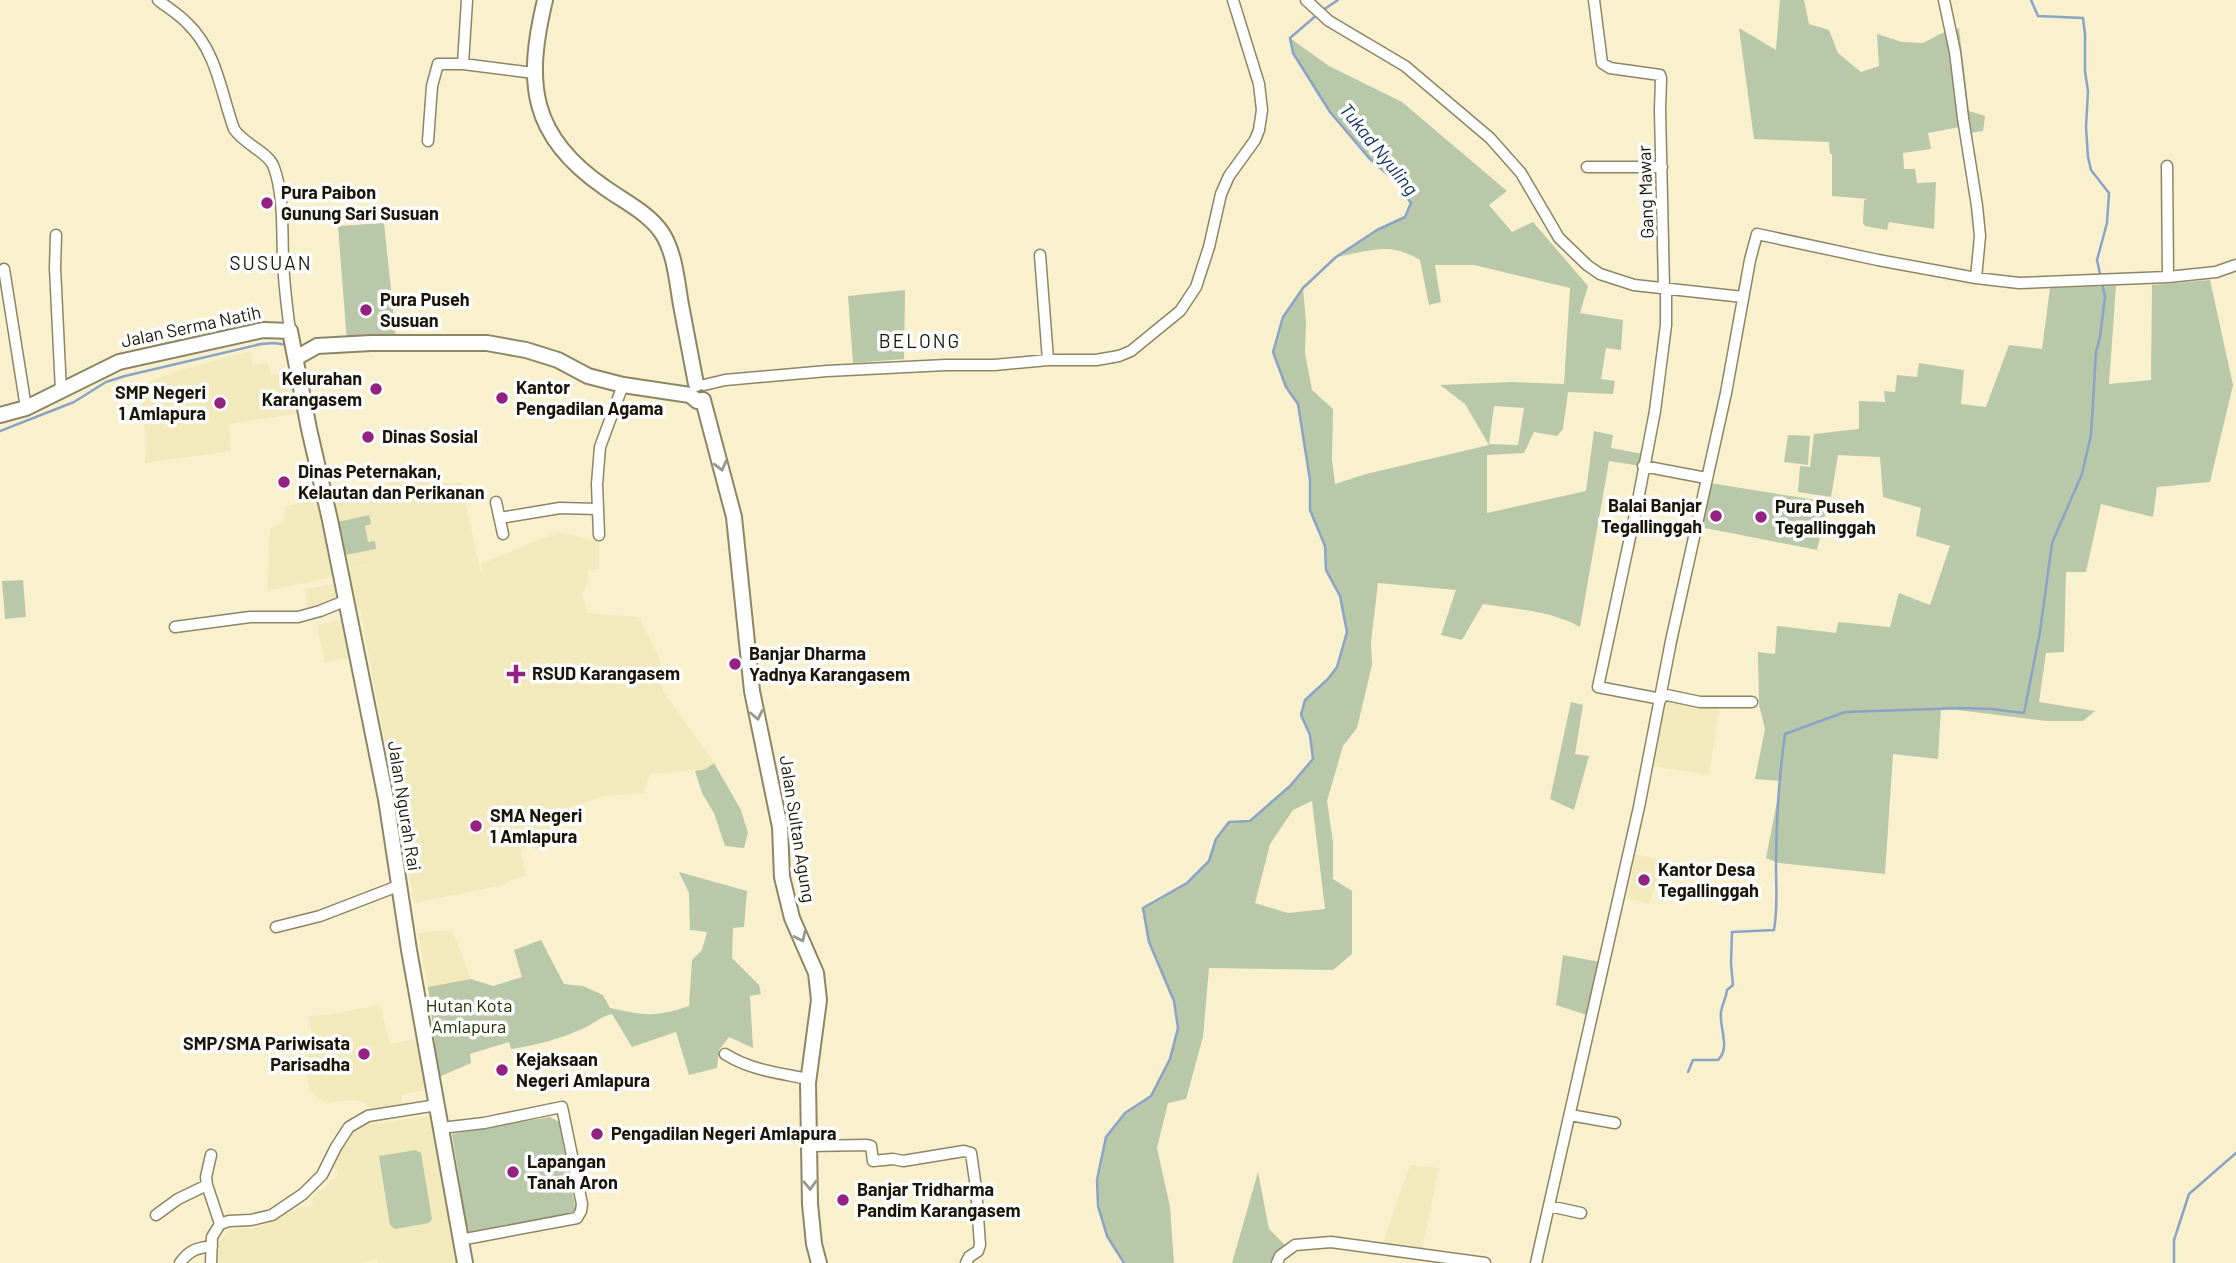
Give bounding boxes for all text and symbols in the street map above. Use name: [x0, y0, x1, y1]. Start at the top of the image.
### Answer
water label: Tukad Nyuling: [1335, 98, 1424, 200]
street label: Gang Mawar: [1632, 144, 1658, 239]
place label: Pura Paibon Gunung Sari Susuan: [281, 181, 439, 224]
marker: Pura Paibon Gunung Sari Susuan: [259, 195, 275, 211]
district label: SUSUAN: [229, 251, 313, 274]
place label: Pura Puseh Susuan: [380, 288, 470, 331]
street label: Jalan Serma Natih: [119, 300, 263, 352]
marker: Pura Puseh Susuan: [358, 302, 374, 318]
district label: BELONG: [879, 329, 961, 352]
place label: Kelurahan Karangasem: [262, 367, 362, 410]
place label: Kantor Pengadilan Agama: [516, 376, 663, 419]
place label: SMP Negeri 1 Amlapura: [115, 381, 206, 424]
marker: Kelurahan Karangasem: [368, 381, 384, 397]
marker: Kantor Pengadilan Agama: [494, 390, 510, 406]
marker: SMP Negeri 1 Amlapura: [212, 395, 228, 411]
place label: Dinas Sosial: [382, 425, 478, 447]
marker: Dinas Sosial: [360, 429, 376, 445]
place label: Dinas Peternakan, Kelautan dan Perikanan: [298, 460, 485, 503]
one-way arrow: [713, 460, 727, 472]
marker: Dinas Peternakan, Kelautan dan Perikanan: [276, 474, 292, 490]
place label: Balai Banjar Tegallinggah: [1601, 494, 1702, 537]
place label: Pura Puseh Tegallinggah: [1775, 495, 1876, 538]
marker: Balai Banjar Tegallinggah: [1708, 508, 1724, 524]
marker: Pura Puseh Tegallinggah: [1753, 509, 1769, 525]
place label: Banjar Dharma Yadnya Karangasem: [749, 642, 910, 685]
marker: Banjar Dharma Yadnya Karangasem: [727, 656, 743, 672]
place label: RSUD Karangasem: [532, 662, 680, 684]
marker: RSUD Karangasem: [506, 664, 526, 684]
one-way arrow: [748, 709, 763, 721]
street label: Jalan Ngurah Rai: [384, 739, 426, 873]
street label: Jalan Sultan Agung: [775, 754, 820, 904]
place label: SMA Negeri 1 Amlapura: [490, 804, 582, 847]
marker: SMA Negeri 1 Amlapura: [468, 818, 484, 834]
place label: Kantor Desa Tegallinggah: [1658, 858, 1759, 901]
marker: Kantor Desa Tegallinggah: [1636, 872, 1652, 888]
one-way arrow: [793, 930, 807, 942]
park label: Hutan Kota Amlapura: [426, 994, 512, 1037]
place label: SMP/SMA Pariwisata Parisadha: [183, 1032, 350, 1075]
marker: SMP/SMA Pariwisata Parisadha: [356, 1046, 372, 1062]
place label: Kejaksaan Negeri Amlapura: [516, 1048, 650, 1091]
marker: Kejaksaan Negeri Amlapura: [494, 1062, 510, 1078]
place label: Pengadilan Negeri Amlapura: [611, 1122, 837, 1144]
marker: Pengadilan Negeri Amlapura: [589, 1126, 605, 1142]
place label: Lapangan Tanah Aron: [527, 1150, 618, 1193]
marker: Lapangan Tanah Aron: [505, 1164, 521, 1180]
place label: Banjar Tridharma Pandim Karangasem: [857, 1178, 1021, 1221]
one-way arrow: [802, 1180, 817, 1191]
marker: Banjar Tridharma Pandim Karangasem: [835, 1192, 851, 1208]

